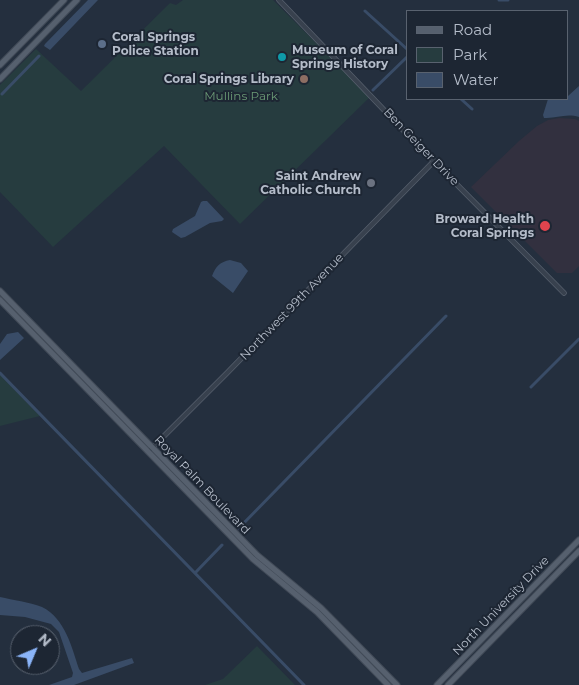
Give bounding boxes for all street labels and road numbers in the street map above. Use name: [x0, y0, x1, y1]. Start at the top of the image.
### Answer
street label: Ben Geiger Drive: [380, 105, 462, 189]
street label: Northwest 99th Avenue: [237, 251, 347, 363]
street label: Royal Palm Boulevard: [151, 433, 253, 537]
street label: North University Drive: [450, 553, 552, 659]

